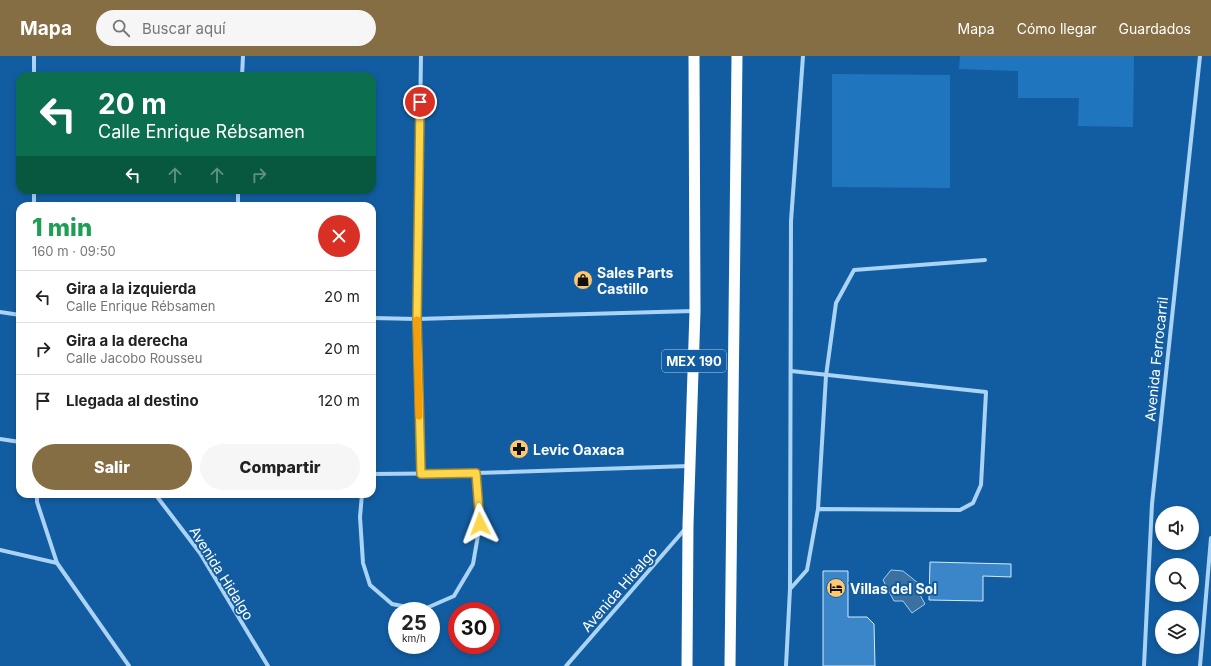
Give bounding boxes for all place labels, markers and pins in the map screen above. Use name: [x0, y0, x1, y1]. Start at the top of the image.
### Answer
pin: [403, 85, 437, 119]
place label: Sales Parts Castillo: [597, 264, 674, 297]
shop icon: Sales Parts Castillo: [572, 269, 594, 291]
pharmacy icon: Levic Oaxaca: [508, 438, 530, 460]
place label: Levic Oaxaca: [533, 441, 624, 458]
hotel icon: Villas del Sol: [825, 577, 847, 599]
place label: Villas del Sol: [850, 580, 937, 597]

